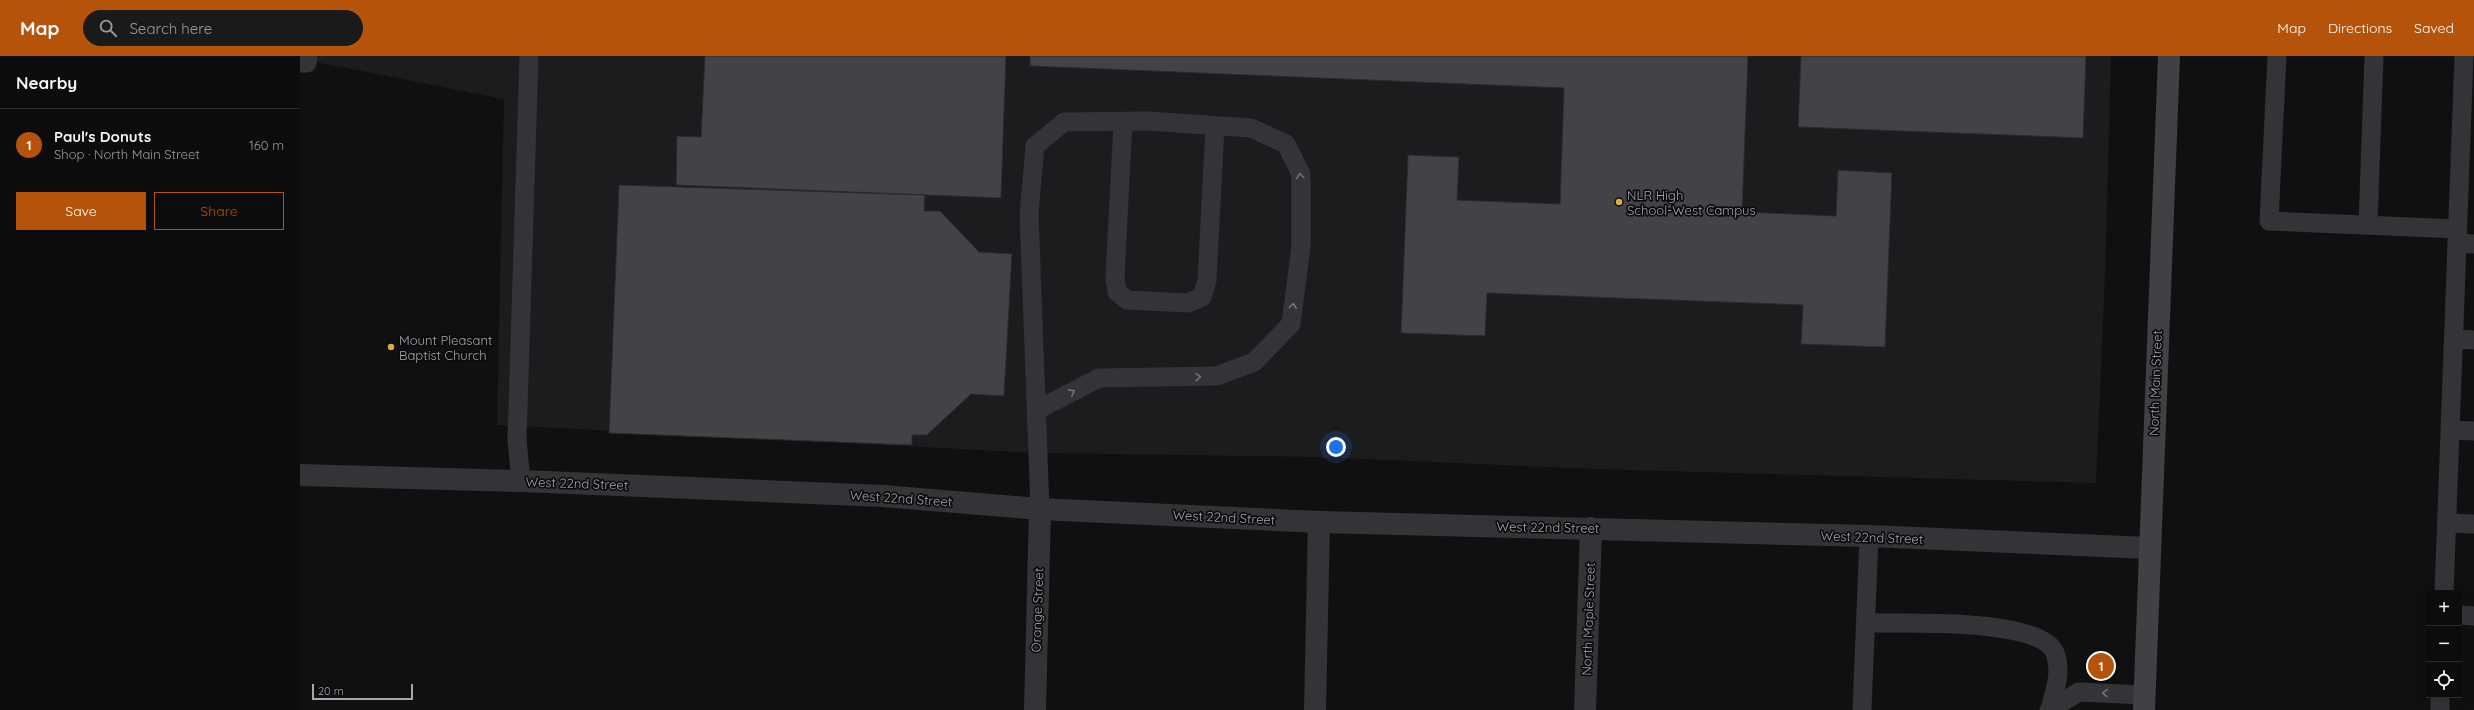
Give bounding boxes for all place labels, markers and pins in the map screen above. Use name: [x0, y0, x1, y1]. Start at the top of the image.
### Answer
place label: NLR High School-West Campus: [1627, 187, 1756, 218]
marker: NLR High School-West Campus: [1614, 197, 1624, 207]
place label: Mount Pleasant Baptist Church: [399, 332, 492, 363]
marker: Mount Pleasant Baptist Church: [386, 342, 396, 352]
pin: 1: [2088, 651, 2114, 681]

